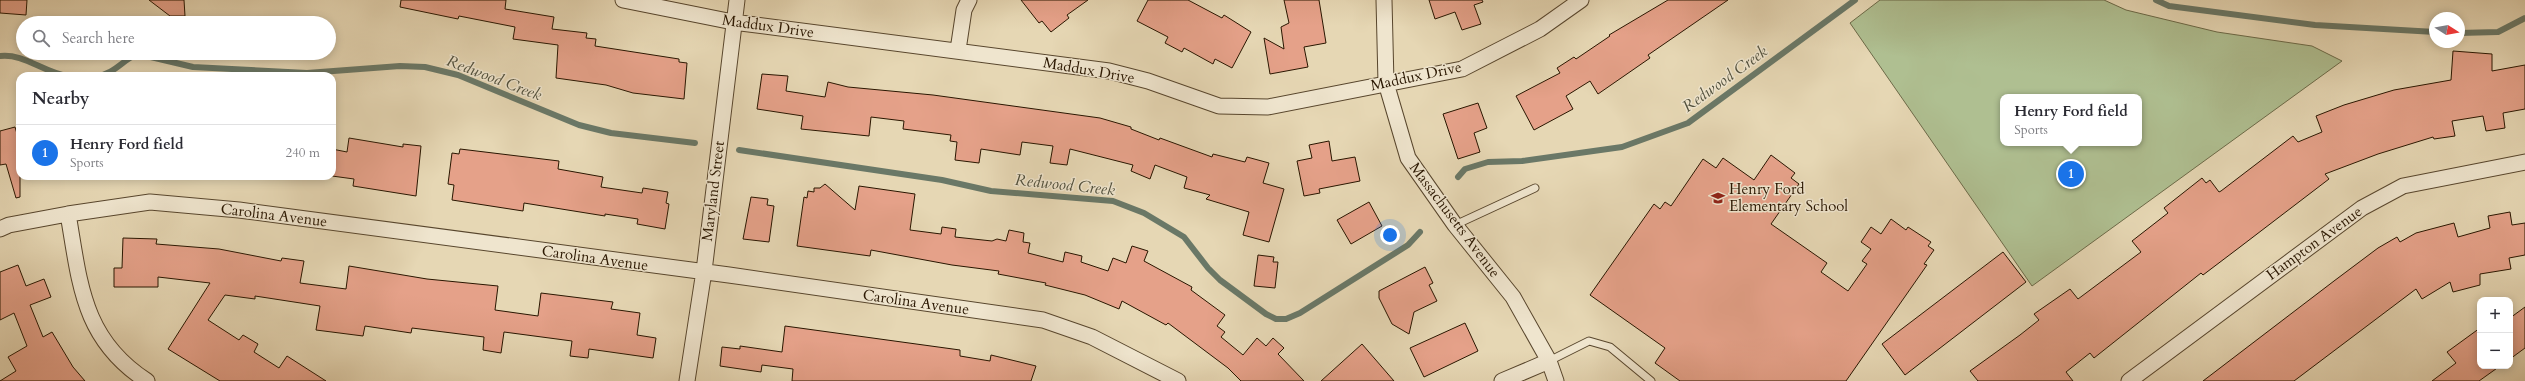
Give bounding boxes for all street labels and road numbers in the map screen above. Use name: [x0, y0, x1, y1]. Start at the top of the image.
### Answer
street label: Maddux Drive: [721, 10, 815, 42]
street label: Maddux Drive: [1042, 52, 1136, 88]
street label: Maddux Drive: [1369, 57, 1464, 95]
street label: Maryland Street: [697, 139, 729, 242]
street label: Massachusetts Avenue: [1405, 158, 1505, 282]
street label: Carolina Avenue: [220, 199, 329, 231]
street label: Hampton Avenue: [2262, 201, 2366, 285]
street label: Carolina Avenue: [541, 241, 650, 275]
street label: Carolina Avenue: [862, 285, 971, 319]

